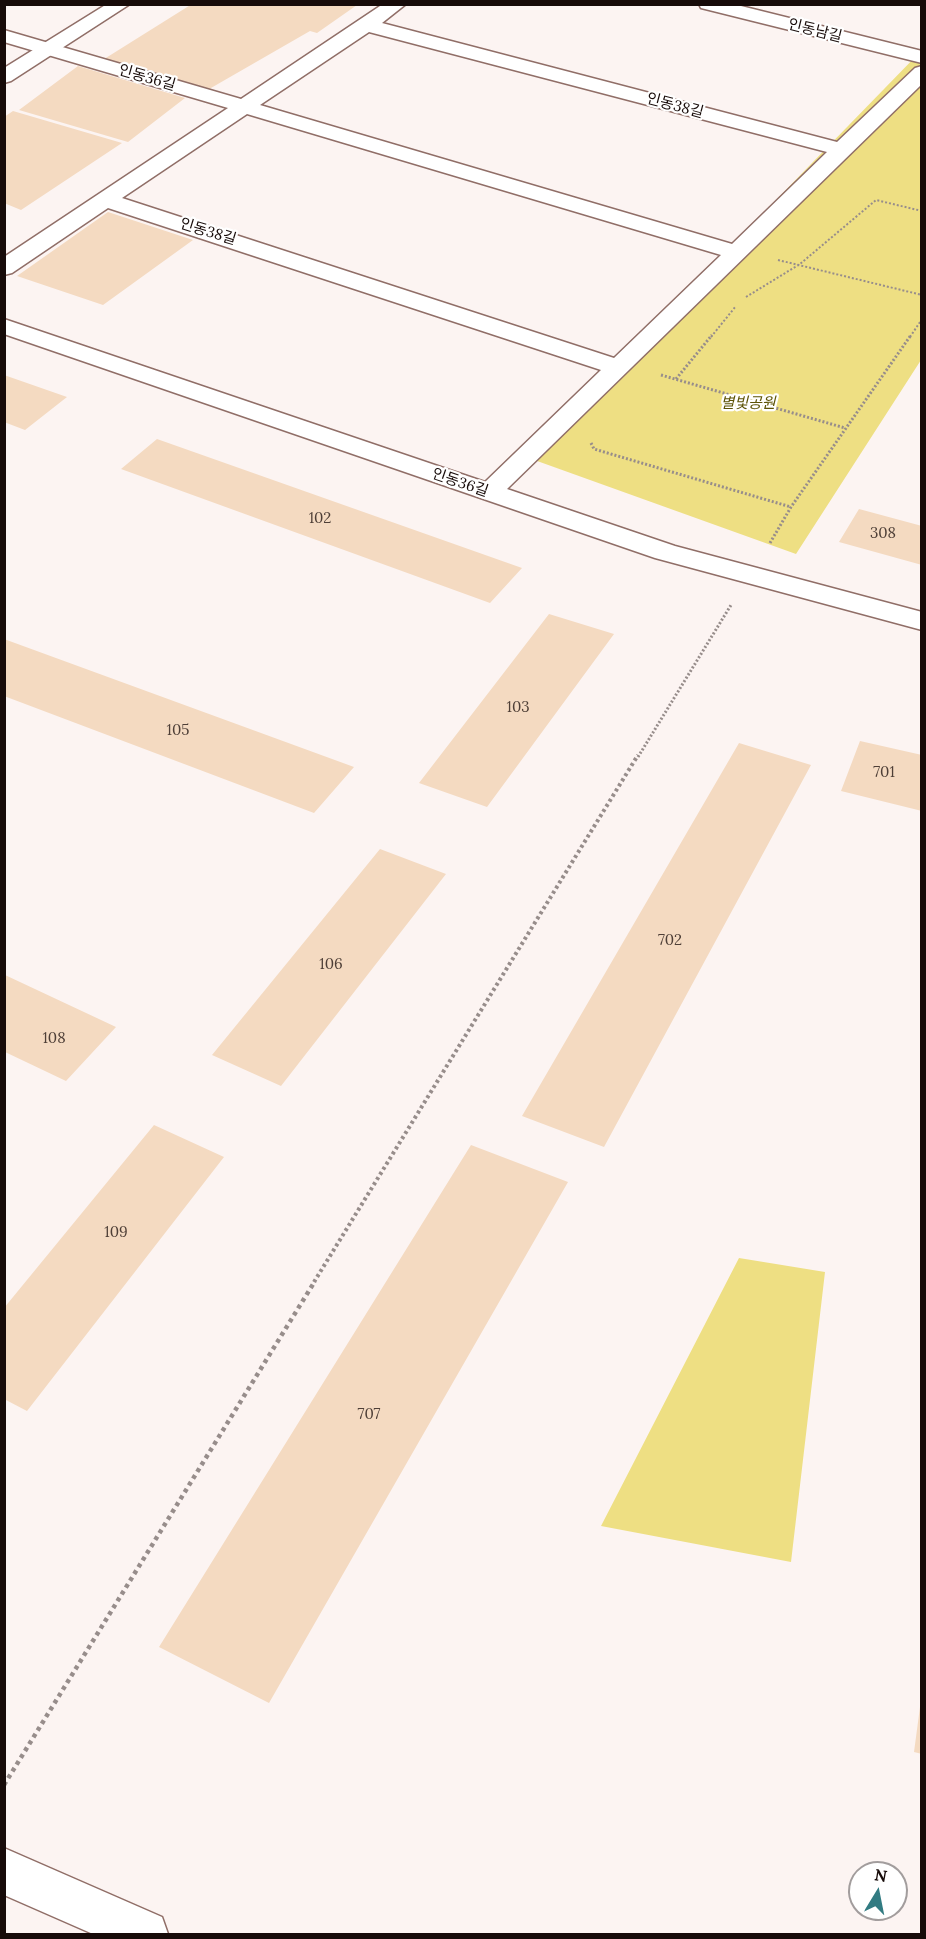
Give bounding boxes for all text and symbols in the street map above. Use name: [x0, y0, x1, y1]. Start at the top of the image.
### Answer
street label: 인동남길: [786, 16, 844, 46]
street label: 인동36길: [116, 61, 178, 95]
street label: 인동38길: [645, 90, 705, 122]
street label: 인동38길: [178, 215, 238, 249]
park label: 별빛공원: [720, 395, 776, 413]
street label: 인동36길: [429, 465, 491, 501]
house number: 102: [309, 510, 331, 528]
house number: 308: [870, 525, 896, 543]
house number: 103: [506, 699, 530, 717]
house number: 105: [167, 722, 189, 740]
house number: 701: [873, 764, 895, 782]
house number: 702: [658, 932, 682, 950]
house number: 106: [319, 956, 343, 974]
house number: 108: [42, 1030, 66, 1048]
house number: 109: [104, 1224, 128, 1242]
house number: 707: [358, 1406, 380, 1424]
north arrow: [848, 1861, 908, 1921]
text: N: [873, 1864, 889, 1886]

